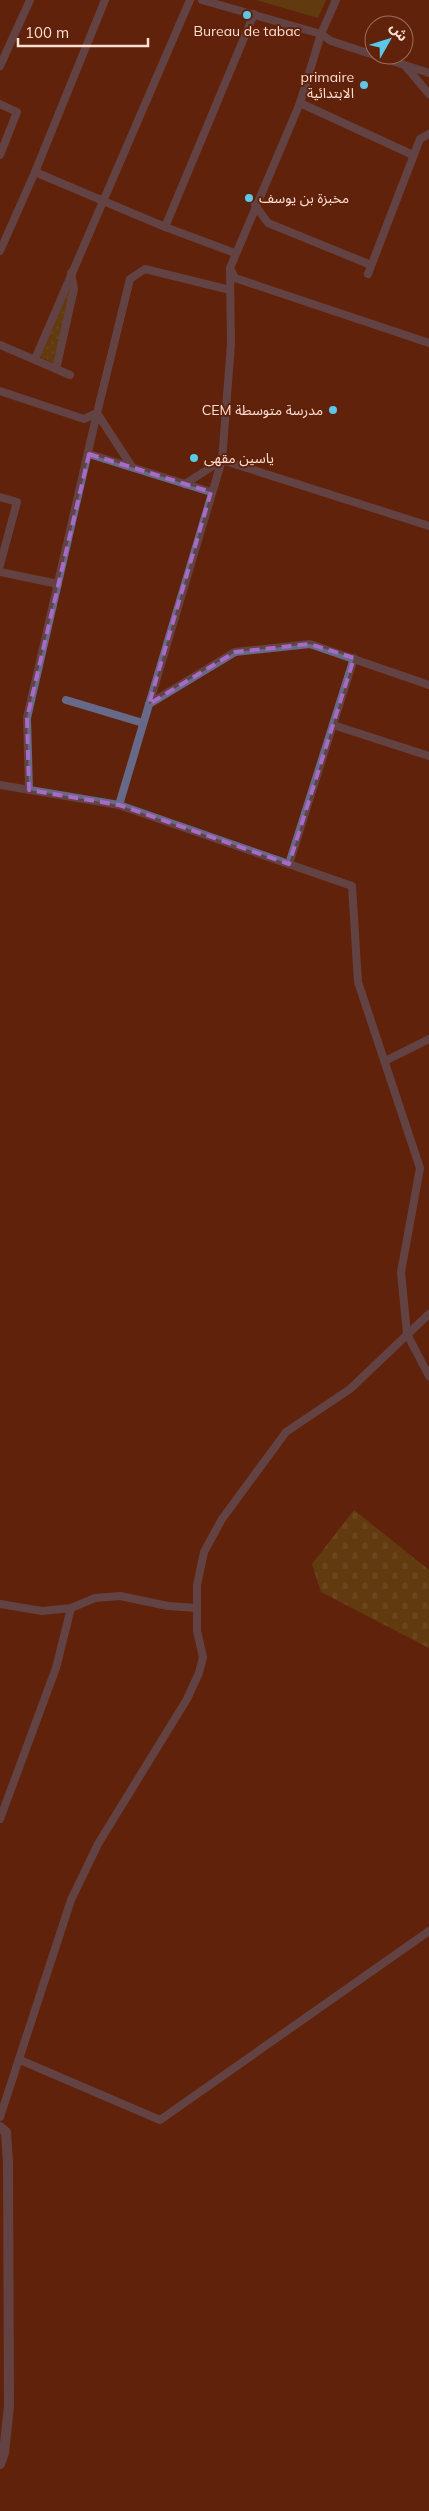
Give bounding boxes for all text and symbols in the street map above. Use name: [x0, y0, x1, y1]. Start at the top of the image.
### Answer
marker: Bureau de tabac: [241, 9, 253, 21]
scale bar: [18, 15, 148, 47]
north arrow: [364, 15, 414, 65]
text: ش: [386, 19, 412, 45]
place label: Bureau de tabac: [193, 22, 301, 40]
text: 100 m: [25, 23, 69, 42]
place label: primaire الابتدائية: [301, 68, 354, 102]
marker: primaire الابتدائية: [358, 79, 370, 91]
place label: مخبزة بن یوسف: [259, 189, 349, 207]
marker: مخبزة بن یوسف: [243, 192, 255, 204]
place label: CEM مدرسة متوسطة: [202, 401, 323, 419]
marker: CEM مدرسة متوسطة: [327, 404, 339, 416]
place label: ياسين مقهى: [204, 449, 274, 467]
marker: ياسين مقهى: [188, 452, 200, 464]

